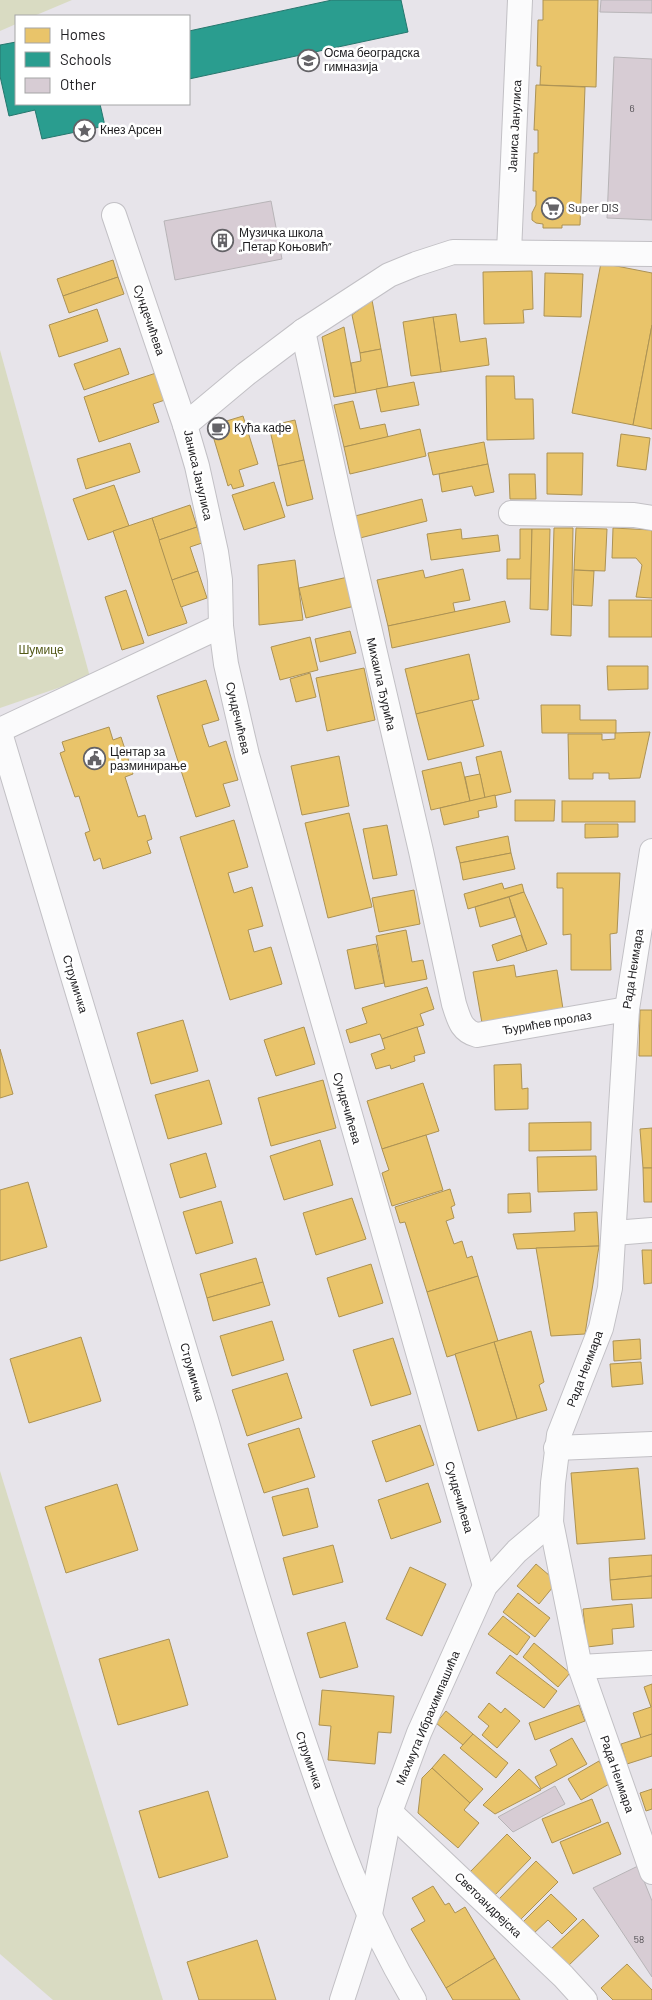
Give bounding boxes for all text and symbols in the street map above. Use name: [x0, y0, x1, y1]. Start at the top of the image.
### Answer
legend: [15, 15, 190, 105]
text: Homes: [60, 25, 105, 43]
place label: Осма београдска гимназија: [324, 45, 420, 74]
school or university icon: Осма београдска гимназија: [296, 48, 320, 72]
text: Schools: [60, 50, 112, 68]
text: Other: [60, 75, 97, 93]
street label: Јаниса Јанулиса: [505, 79, 524, 173]
house number: 6: [629, 102, 635, 114]
place icon: Кнез Арсен: [72, 118, 96, 142]
place label: Кнез Арсен: [100, 122, 162, 137]
supermarket icon: Super DIS: [540, 196, 564, 220]
place label: Super DIS: [568, 200, 619, 214]
place label: Музичка школа „Петар Коњовић”: [239, 225, 332, 254]
building icon: Музичка школа „Петар Коњовић”: [211, 228, 235, 252]
street label: Сундечићева: [130, 283, 169, 357]
cafe icon: Кућа кафе: [206, 416, 230, 440]
place label: Кућа кафе: [234, 420, 292, 435]
street label: Јаниса Јанулиса: [181, 428, 216, 522]
street label: Михаила Ђурића: [363, 636, 400, 732]
park label: Шумице: [18, 642, 64, 657]
street label: Сундечићева: [223, 680, 254, 756]
place label: Центар за разминирање: [110, 744, 187, 773]
public building icon: Центар за разминирање: [82, 747, 106, 771]
street label: Рада Неимара: [619, 928, 646, 1010]
street label: Струмичка: [60, 953, 92, 1015]
street label: Ђурићев пролаз: [501, 1007, 593, 1038]
street label: Сундечићева: [330, 1070, 365, 1146]
street label: Рада Неимара: [563, 1328, 606, 1409]
street label: Струмичка: [177, 1341, 208, 1403]
street label: Сундечићева: [442, 1459, 477, 1535]
street label: Махмута Ибрахимпашића: [392, 1648, 463, 1787]
street label: Струмичка: [293, 1729, 326, 1791]
street label: Рада Неимара: [597, 1733, 638, 1815]
street label: Светоандрејска: [452, 1869, 525, 1941]
house number: 58: [634, 1933, 644, 1945]

